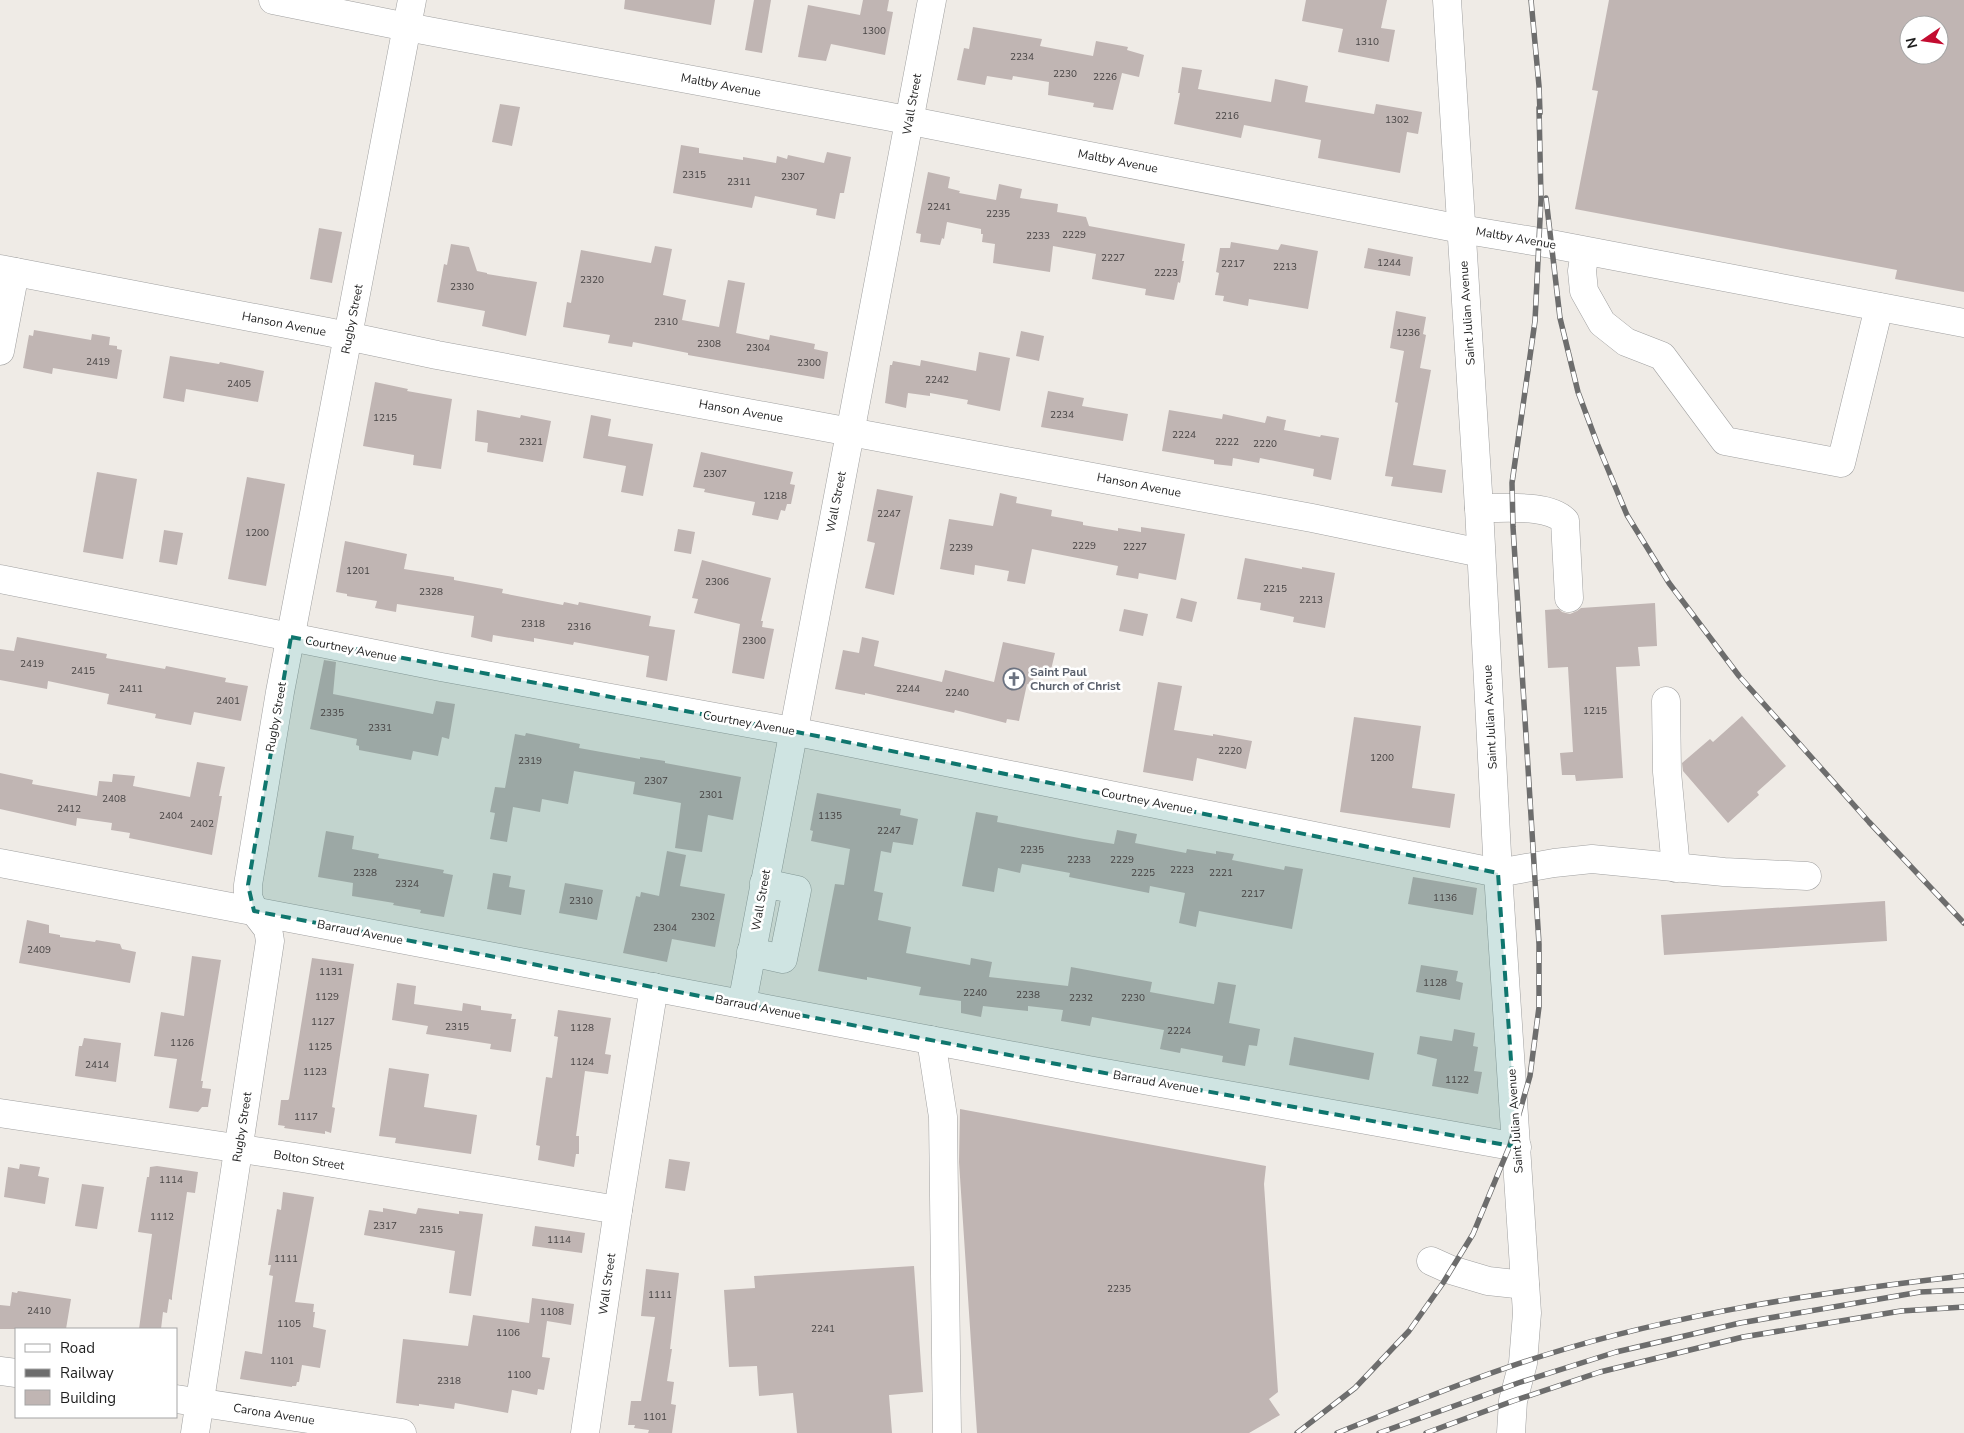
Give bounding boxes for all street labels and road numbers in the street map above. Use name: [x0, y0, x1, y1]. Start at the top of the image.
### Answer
street label: Maltby Avenue: [680, 69, 762, 101]
street label: Wall Street: [899, 71, 925, 136]
street label: Maltby Avenue: [1077, 145, 1159, 177]
street label: Maltby Avenue: [1475, 223, 1557, 253]
street label: Saint Julian Avenue: [1455, 260, 1479, 366]
street label: Rugby Street: [337, 282, 367, 355]
street label: Hanson Avenue: [241, 308, 327, 340]
street label: Hanson Avenue: [698, 396, 784, 426]
street label: Wall Street: [822, 469, 850, 534]
street label: Hanson Avenue: [1096, 469, 1182, 501]
street label: Courtney Avenue: [304, 632, 398, 666]
street label: Saint Julian Avenue: [1479, 664, 1501, 770]
street label: Rugby Street: [262, 680, 290, 753]
street label: Courtney Avenue: [702, 707, 796, 739]
street label: Courtney Avenue: [1100, 784, 1194, 818]
street label: Wall Street: [748, 867, 774, 932]
street label: Barraud Avenue: [316, 916, 404, 948]
street label: Barraud Avenue: [714, 991, 802, 1023]
street label: Barraud Avenue: [1112, 1067, 1200, 1097]
street label: Saint Julian Avenue: [1503, 1068, 1527, 1174]
street label: Rugby Street: [229, 1090, 256, 1163]
street label: Bolton Street: [272, 1146, 346, 1174]
street label: Wall Street: [595, 1251, 619, 1316]
street label: Carona Avenue: [232, 1400, 316, 1428]

